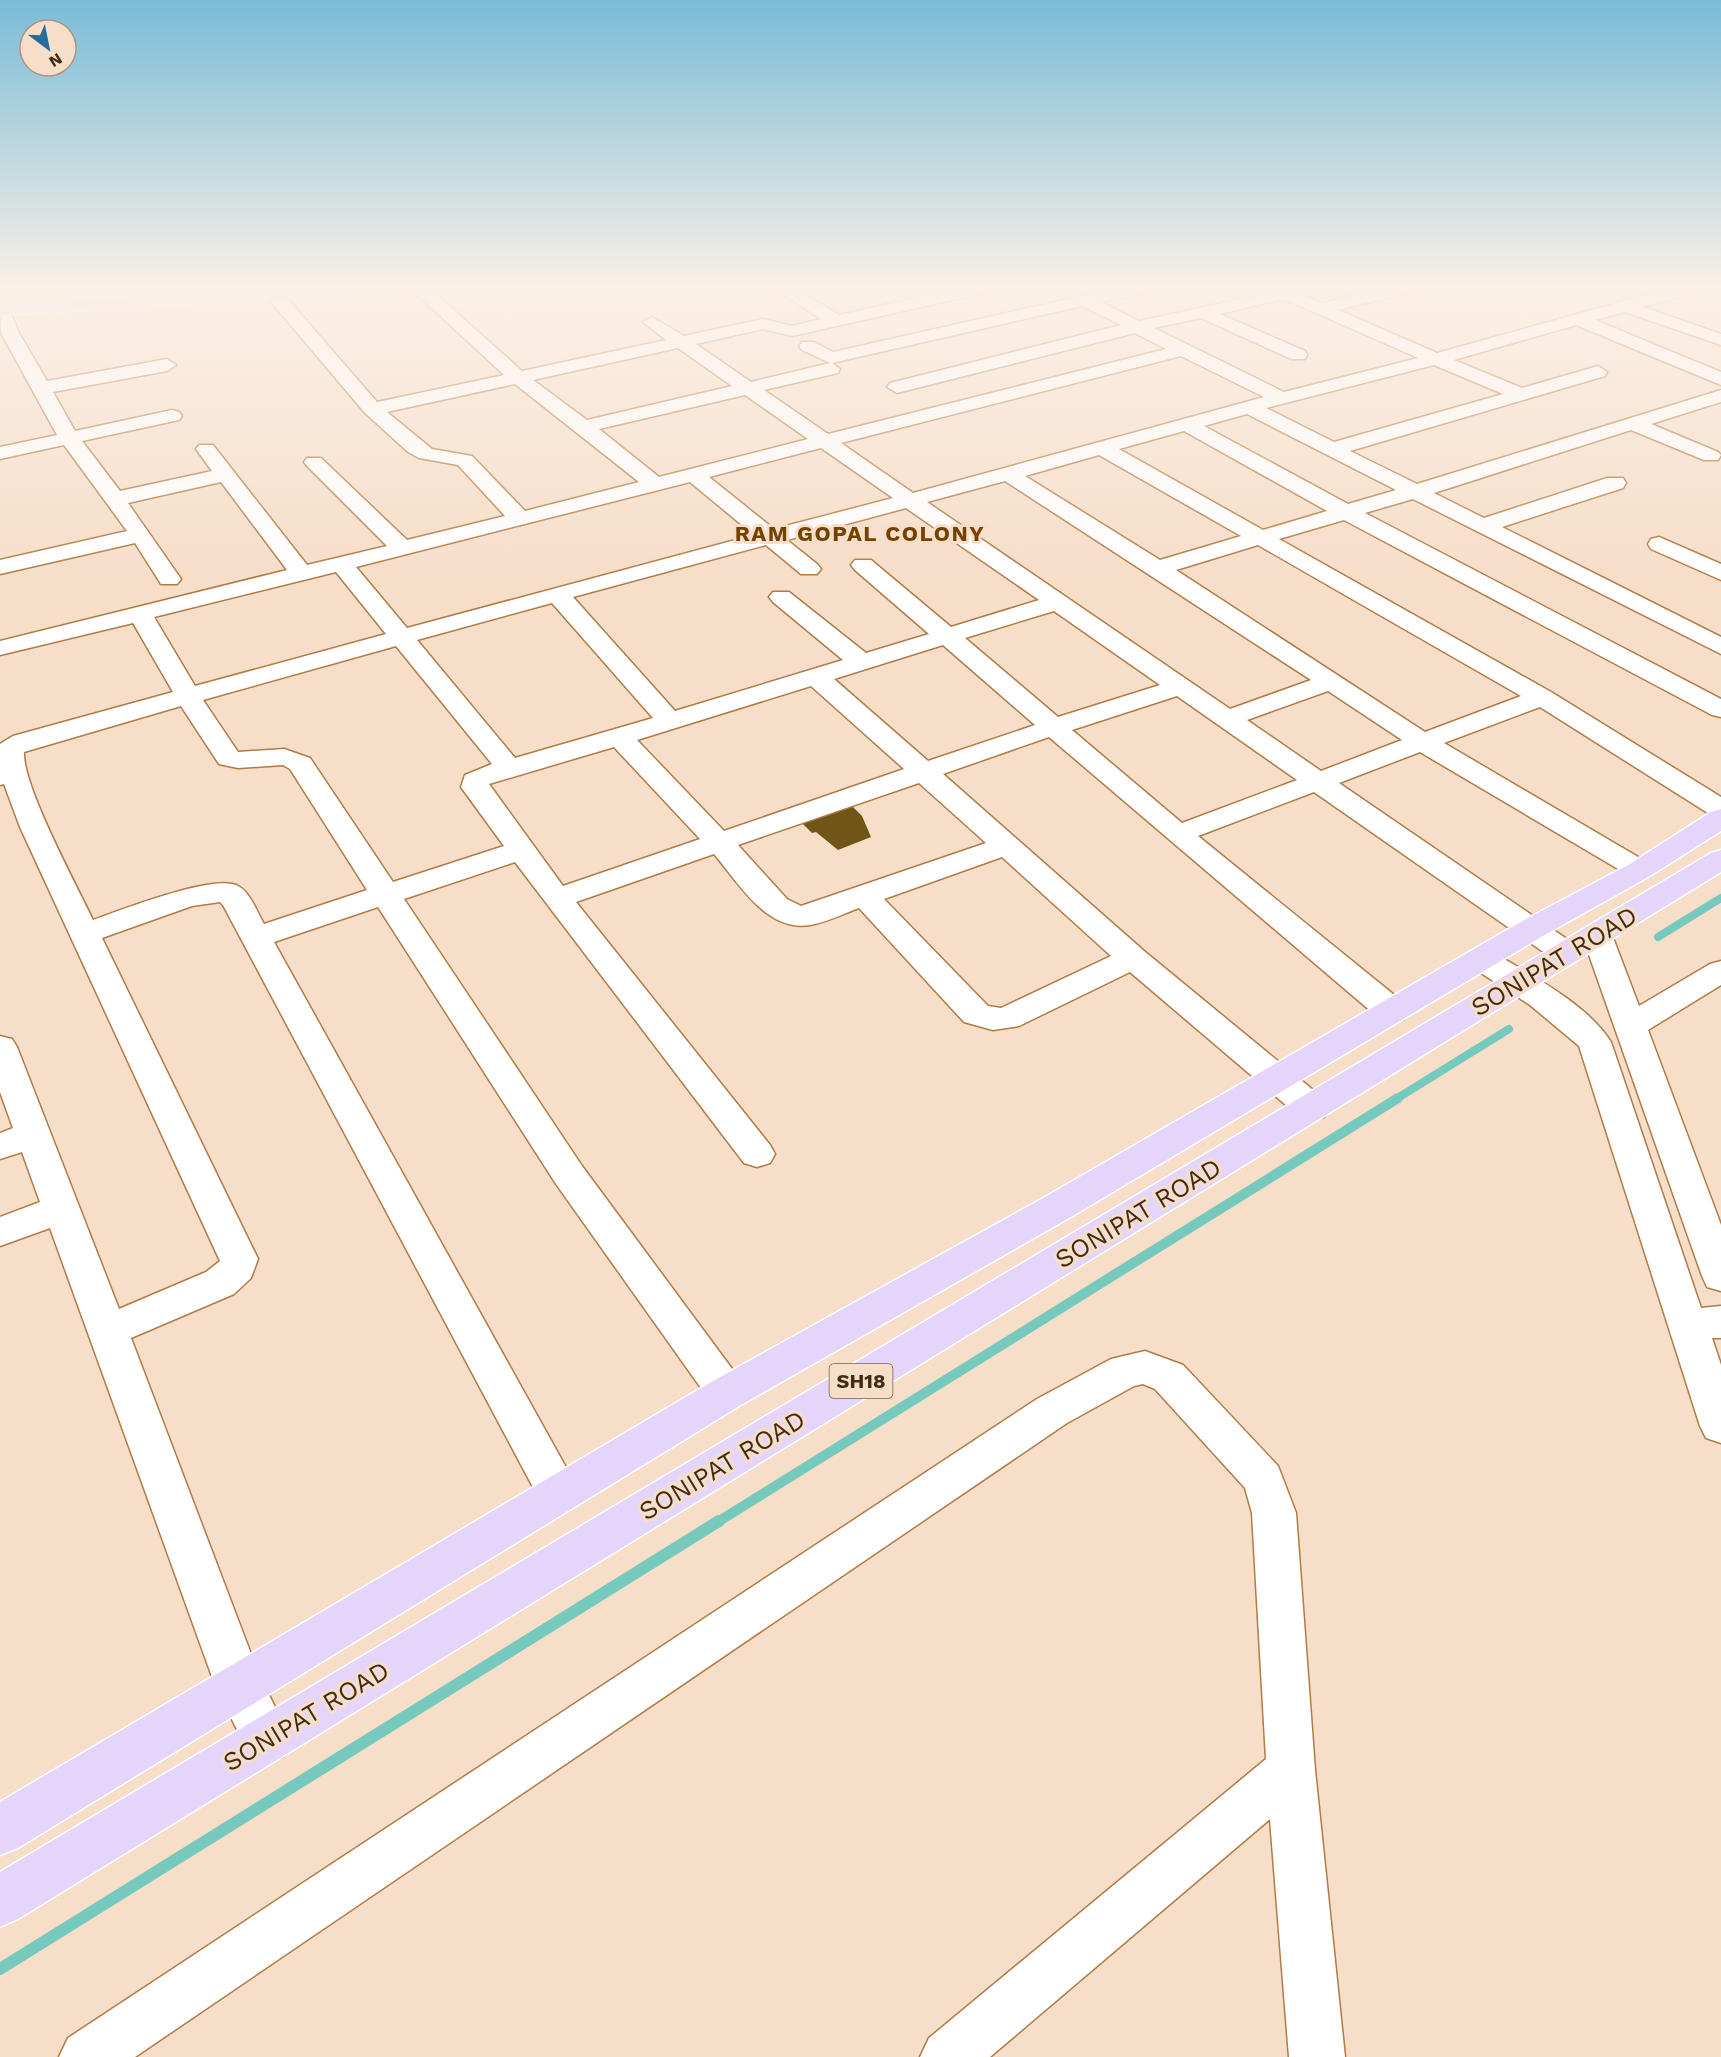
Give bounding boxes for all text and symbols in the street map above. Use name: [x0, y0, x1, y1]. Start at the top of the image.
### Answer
north arrow: [18, 18, 78, 78]
text: N: [46, 49, 66, 71]
district label: RAM GOPAL COLONY: [735, 521, 985, 546]
street label: SONIPAT ROAD: [1466, 900, 1642, 1022]
street label: SONIPAT ROAD: [1050, 1152, 1226, 1274]
road number: SH18: [830, 1364, 892, 1398]
street label: SONIPAT ROAD: [634, 1404, 810, 1526]
street label: SONIPAT ROAD: [218, 1655, 394, 1777]

